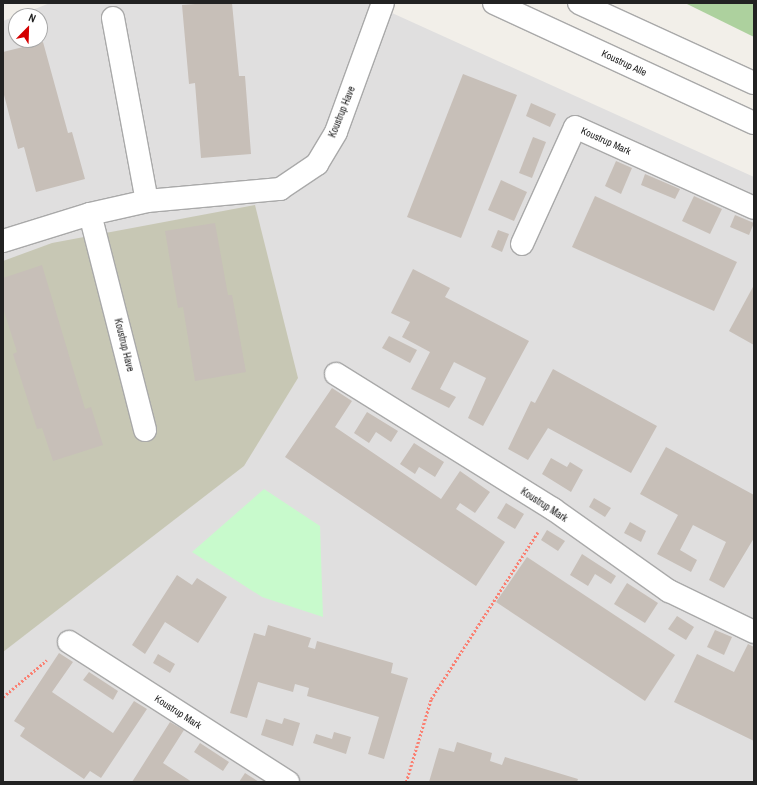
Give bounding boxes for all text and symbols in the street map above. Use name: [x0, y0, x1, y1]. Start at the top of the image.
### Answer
north arrow: [8, 8, 48, 48]
text: N: [27, 10, 38, 26]
street label: Koustrup Alle: [599, 47, 649, 79]
street label: Koustrup Have: [326, 85, 358, 139]
street label: Koustrup Mark: [579, 125, 633, 157]
street label: Koustrup Have: [112, 317, 136, 373]
street label: Koustrup Mark: [518, 485, 570, 525]
street label: Koustrup Mark: [152, 692, 204, 732]

